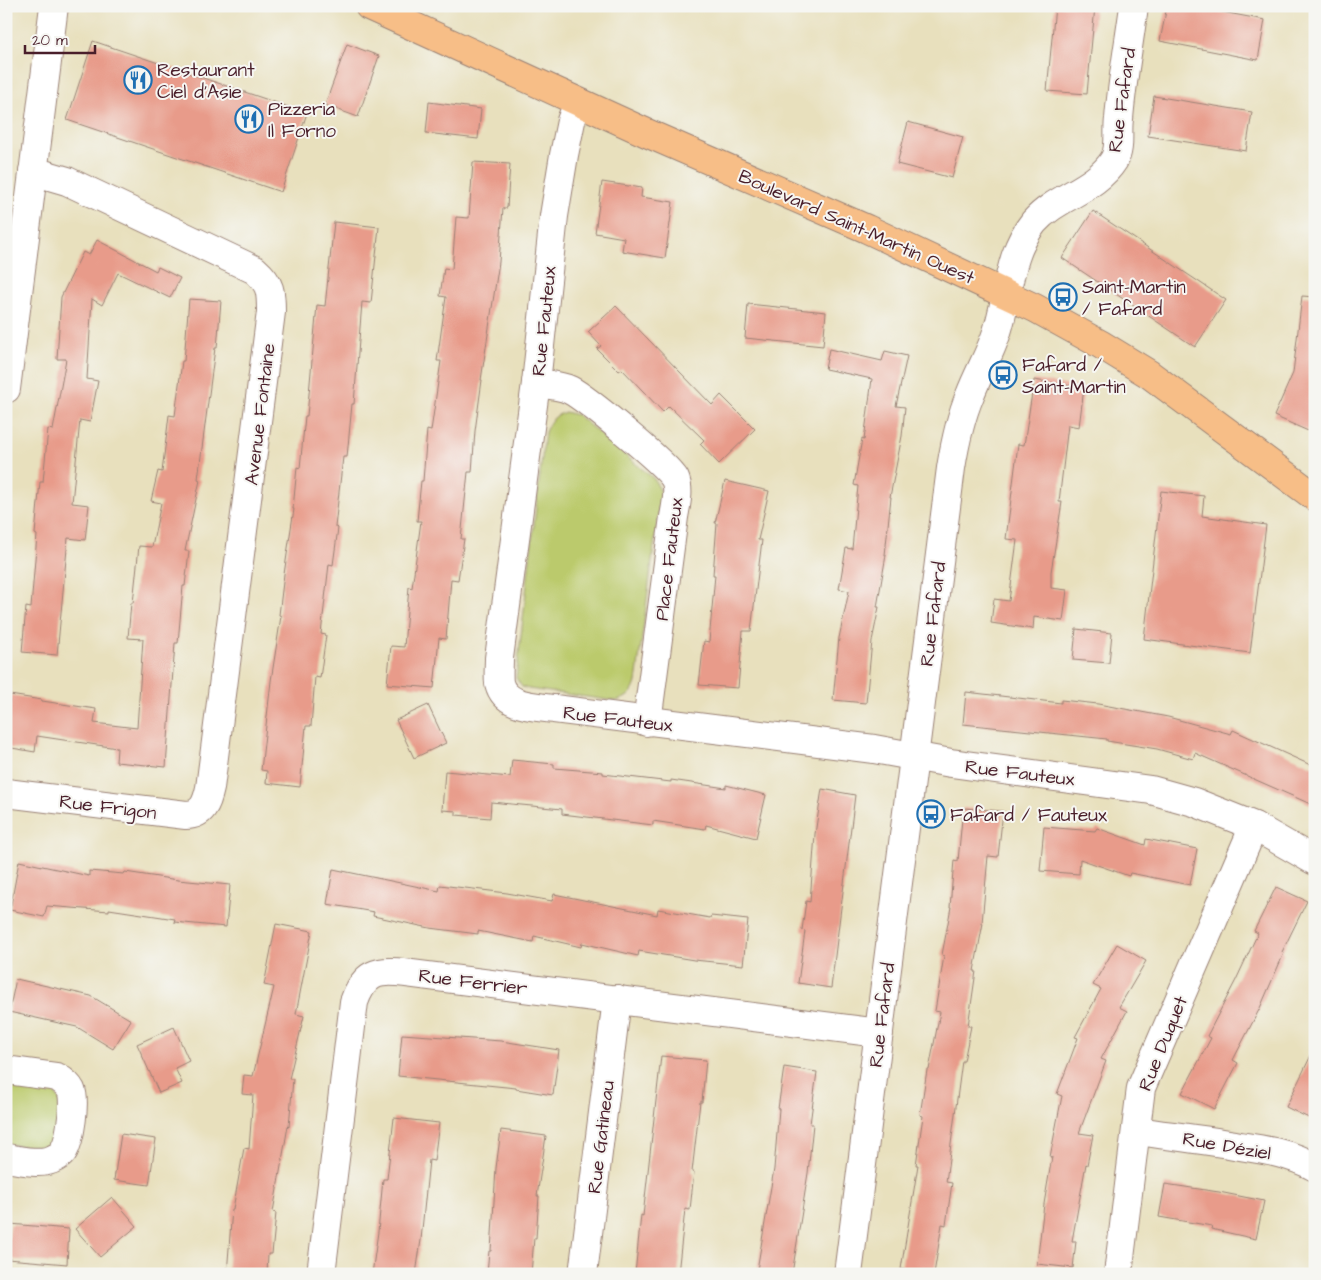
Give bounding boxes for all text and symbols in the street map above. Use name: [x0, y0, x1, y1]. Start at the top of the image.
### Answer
scale bar: [25, 22, 95, 54]
text: 20 m: [32, 30, 68, 51]
street label: Rue Fafard: [1102, 46, 1143, 154]
place label: Restaurant Ciel d'Asie: [157, 57, 255, 106]
restaurant icon: Restaurant Ciel d'Asie: [123, 65, 153, 95]
place label: Pizzeria Il Forno: [268, 96, 336, 145]
restaurant icon: Pizzeria Il Forno: [234, 104, 264, 134]
street label: Boulevard Saint-Martin Ouest: [734, 163, 979, 292]
street label: Rue Fauteux: [525, 265, 564, 377]
place label: Saint-Martin / Fafard: [1082, 274, 1186, 323]
bus stop icon: Saint-Martin / Fafard: [1048, 282, 1078, 312]
street label: Avenue Fontaine: [238, 342, 283, 487]
place label: Fafard / Saint-Martin: [1022, 352, 1126, 401]
bus stop icon: Fafard / Saint-Martin: [988, 360, 1018, 390]
street label: Place Fauteux: [649, 496, 690, 622]
street label: Rue Fafard: [914, 560, 953, 668]
street label: Rue Fauteux: [562, 699, 674, 740]
street label: Rue Fauteux: [964, 753, 1076, 794]
street label: Rue Frigon: [58, 788, 158, 828]
bus stop icon: Fafard / Fauteux: [916, 799, 946, 829]
place label: Fafard / Fauteux: [950, 802, 1107, 829]
street label: Rue Fafard: [863, 961, 902, 1069]
street label: Rue Ferrier: [417, 962, 529, 1003]
street label: Rue Duquet: [1132, 992, 1195, 1095]
street label: Rue Gatineau: [581, 1079, 622, 1195]
street label: Rue Déziel: [1180, 1125, 1273, 1168]

